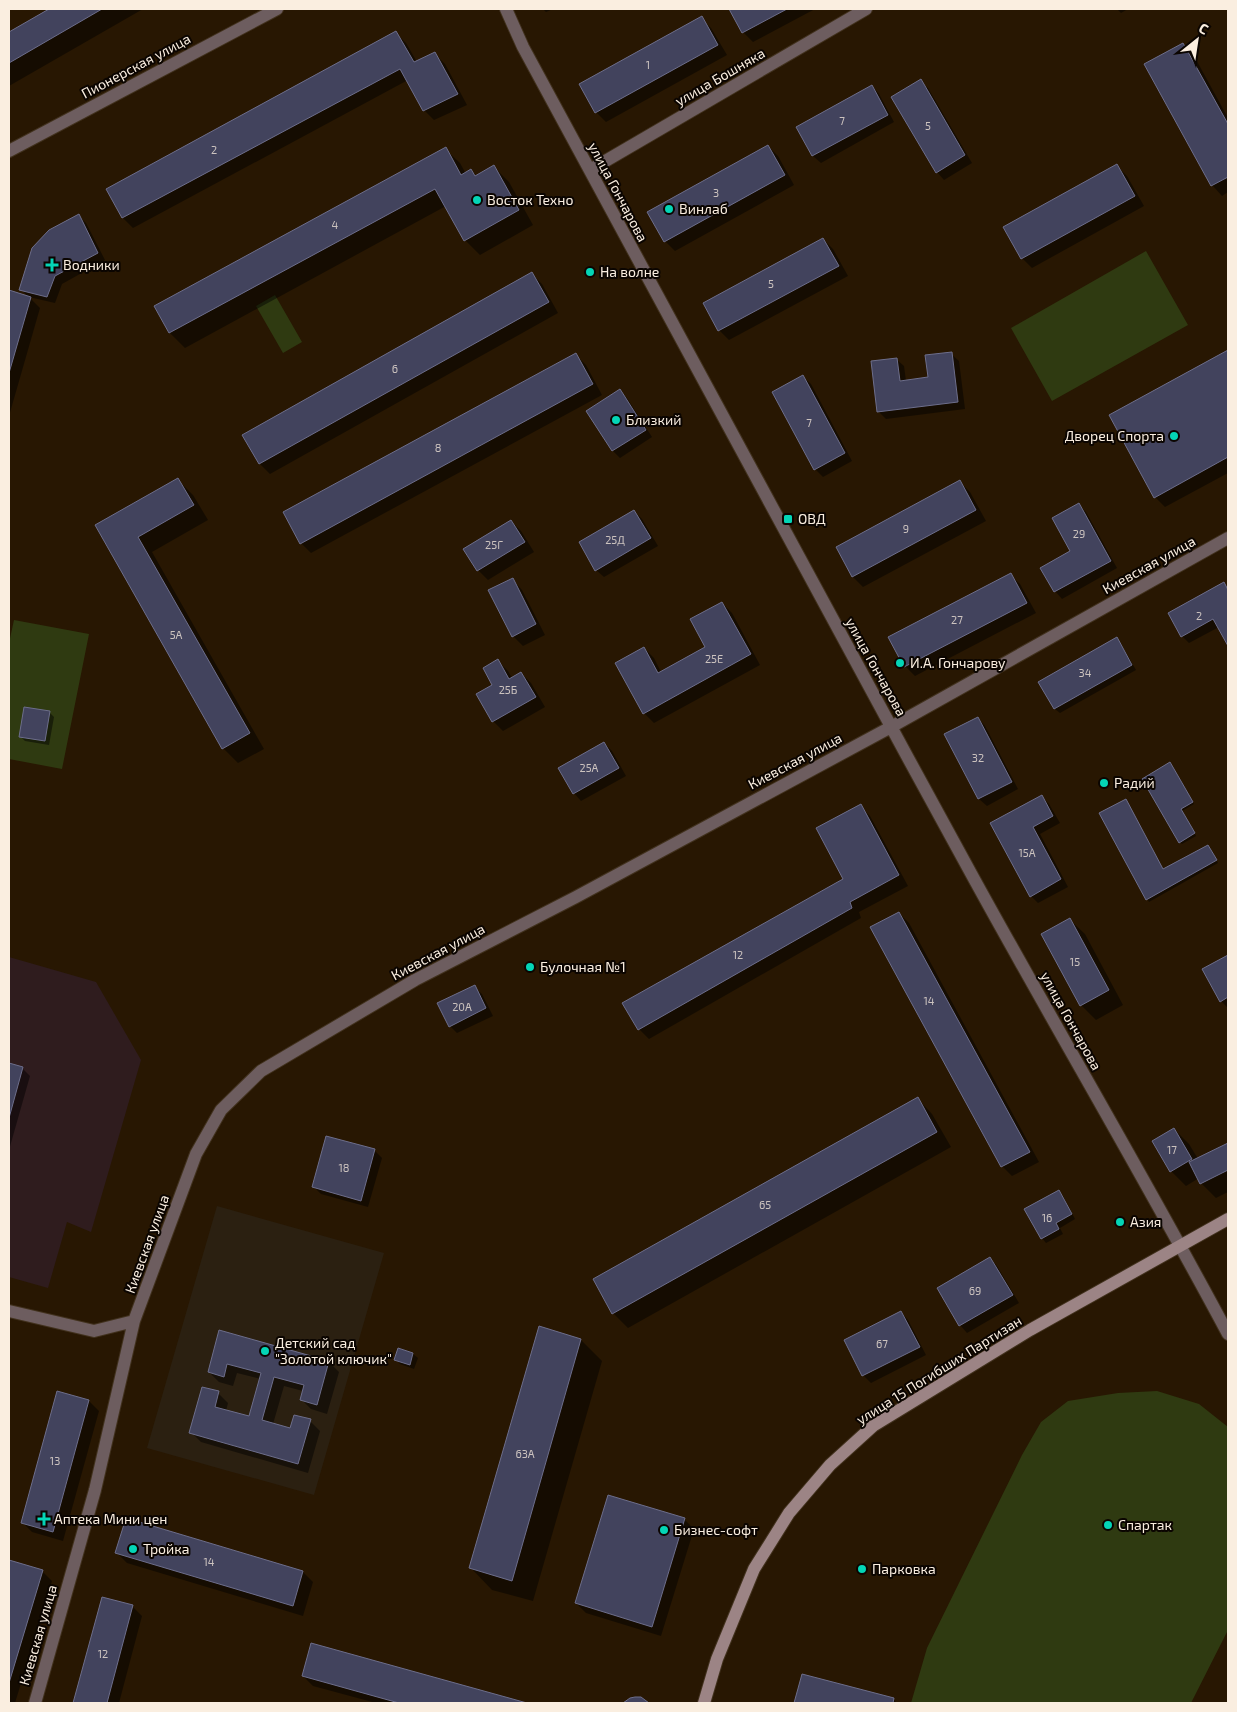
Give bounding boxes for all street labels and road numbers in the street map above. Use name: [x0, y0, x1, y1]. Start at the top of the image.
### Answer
street label: Пионерская улица: [78, 30, 193, 102]
street label: улица Бошняка: [672, 44, 768, 109]
street label: улица Гончарова: [585, 139, 652, 244]
street label: Киевская улица: [1099, 532, 1198, 597]
street label: улица Гончарова: [842, 614, 911, 719]
street label: Киевская улица: [745, 729, 845, 792]
street label: Киевская улица: [388, 920, 488, 983]
street label: улица Гончарова: [1037, 968, 1106, 1073]
street label: Киевская улица: [121, 1192, 172, 1296]
street label: улица 15 Погибших Партизан: [853, 1312, 1025, 1428]
street label: Киевская улица: [15, 1583, 60, 1687]

